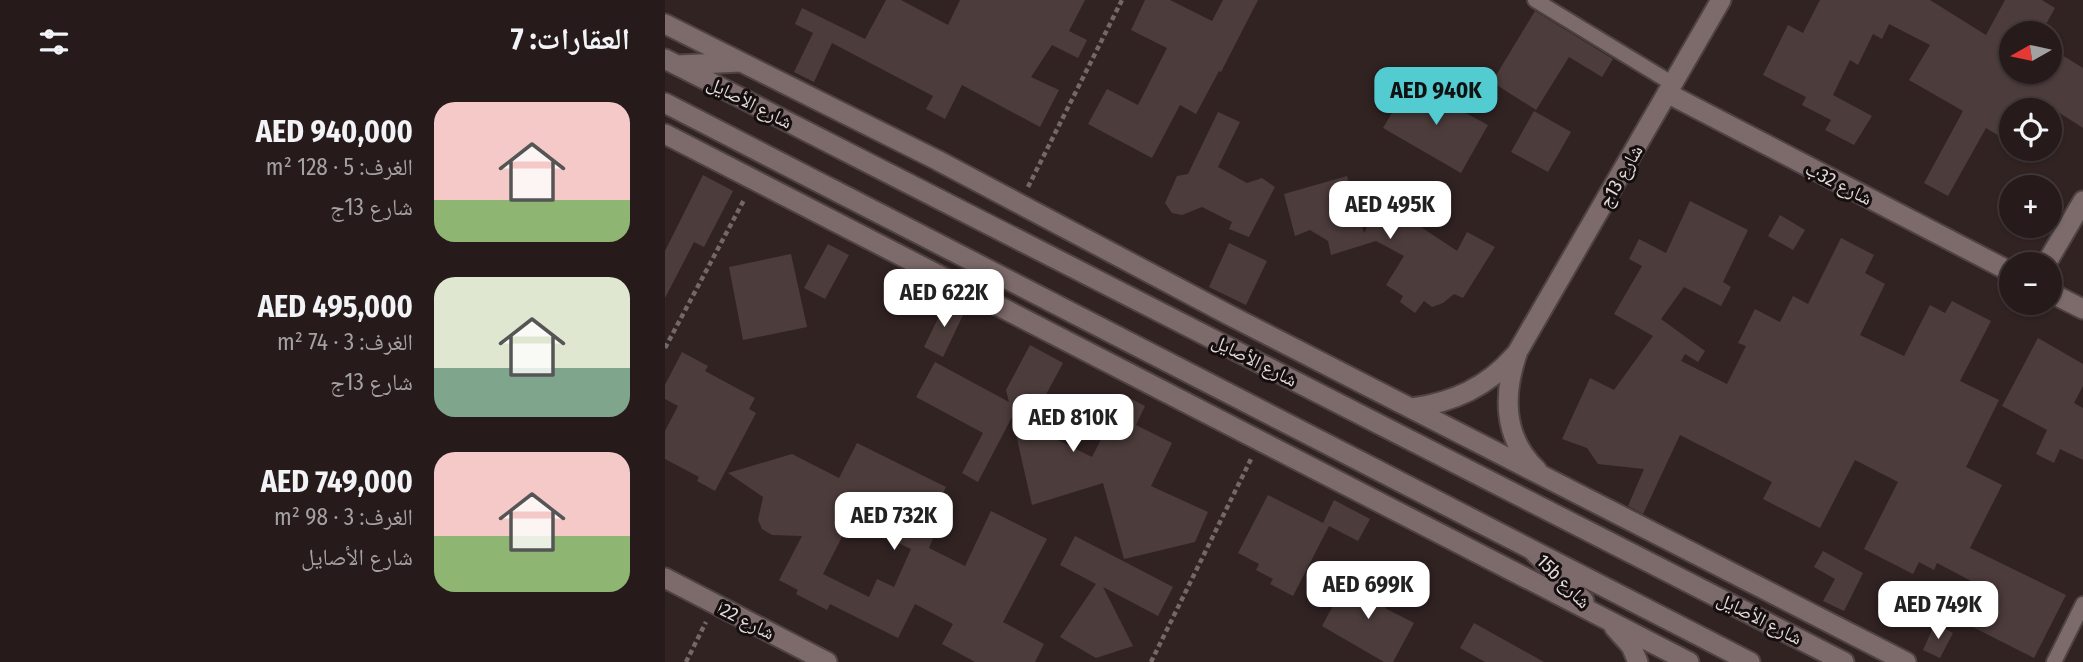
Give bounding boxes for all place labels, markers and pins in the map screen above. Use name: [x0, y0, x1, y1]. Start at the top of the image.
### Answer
pin: AED 940K: [1364, 68, 1508, 127]
pin: AED 495K: [1318, 182, 1462, 241]
pin: AED 622K: [872, 270, 1016, 329]
pin: AED 810K: [1001, 394, 1145, 454]
pin: AED 732K: [822, 492, 966, 552]
pin: AED 699K: [1296, 562, 1440, 621]
pin: AED 749K: [1866, 582, 2010, 641]

